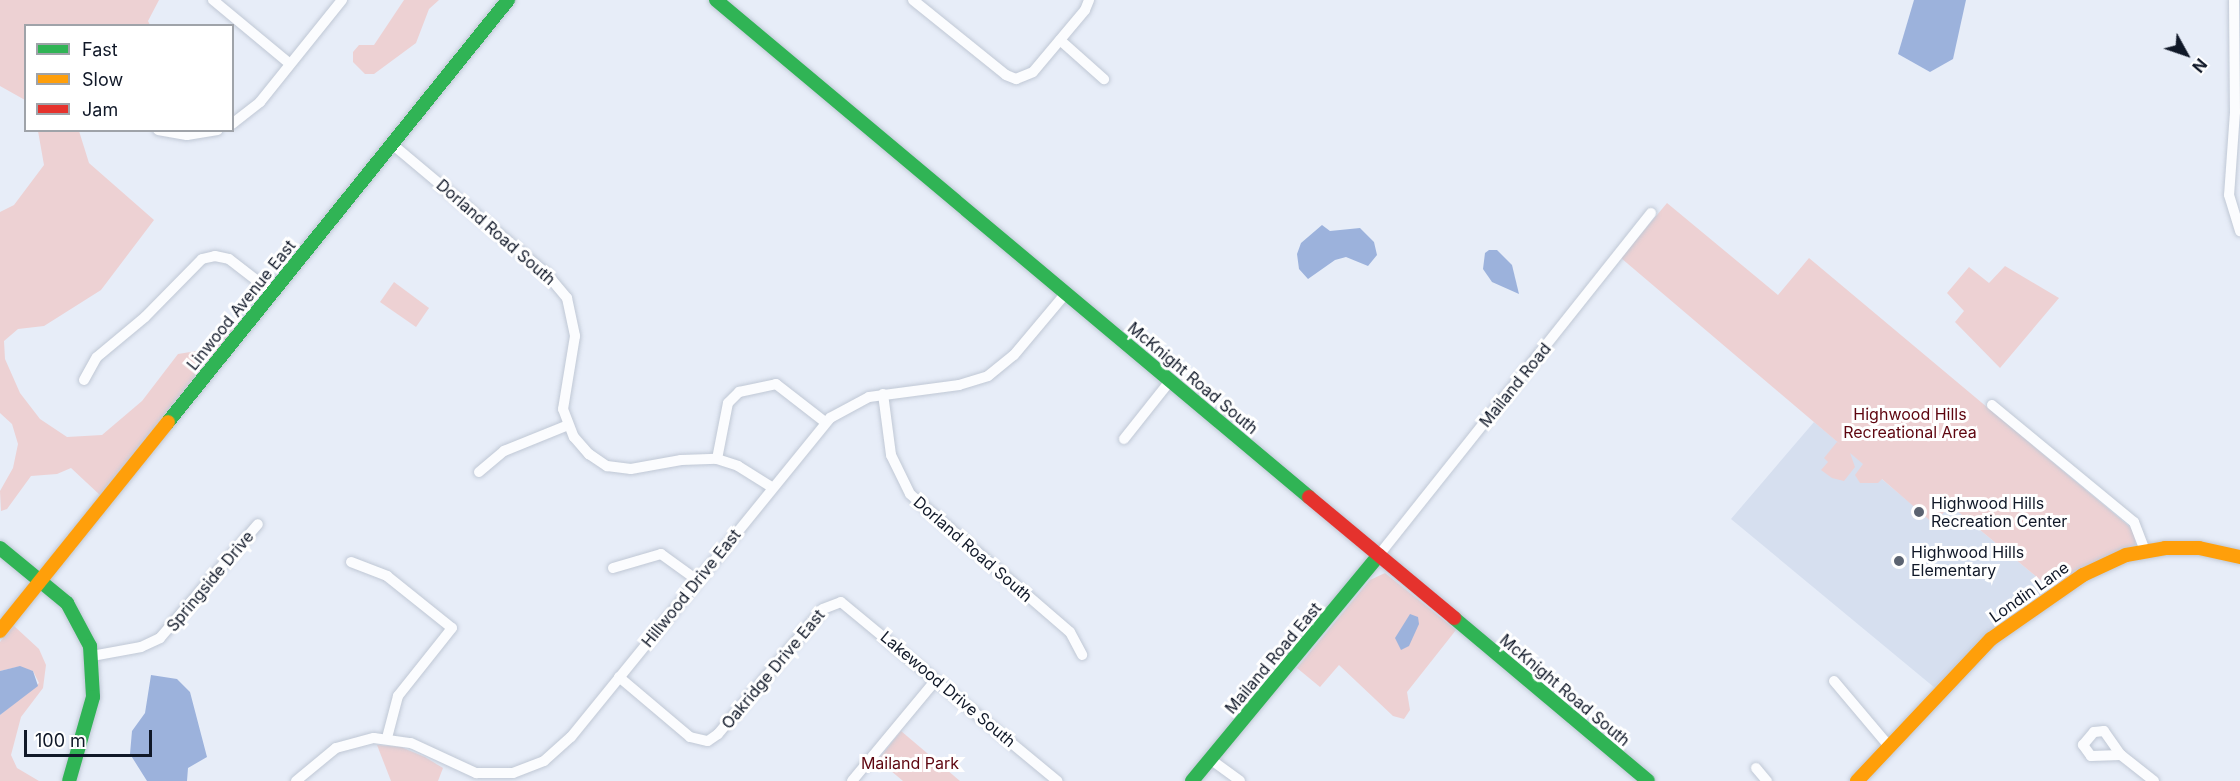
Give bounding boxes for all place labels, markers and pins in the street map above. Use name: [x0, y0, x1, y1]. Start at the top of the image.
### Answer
place label: Highwood Hills Recreation Center: [1931, 493, 2067, 531]
marker: Highwood Hills Recreation Center: [1912, 505, 1926, 519]
place label: Highwood Hills Elementary: [1911, 542, 2024, 580]
marker: Highwood Hills Elementary: [1892, 554, 1906, 568]

